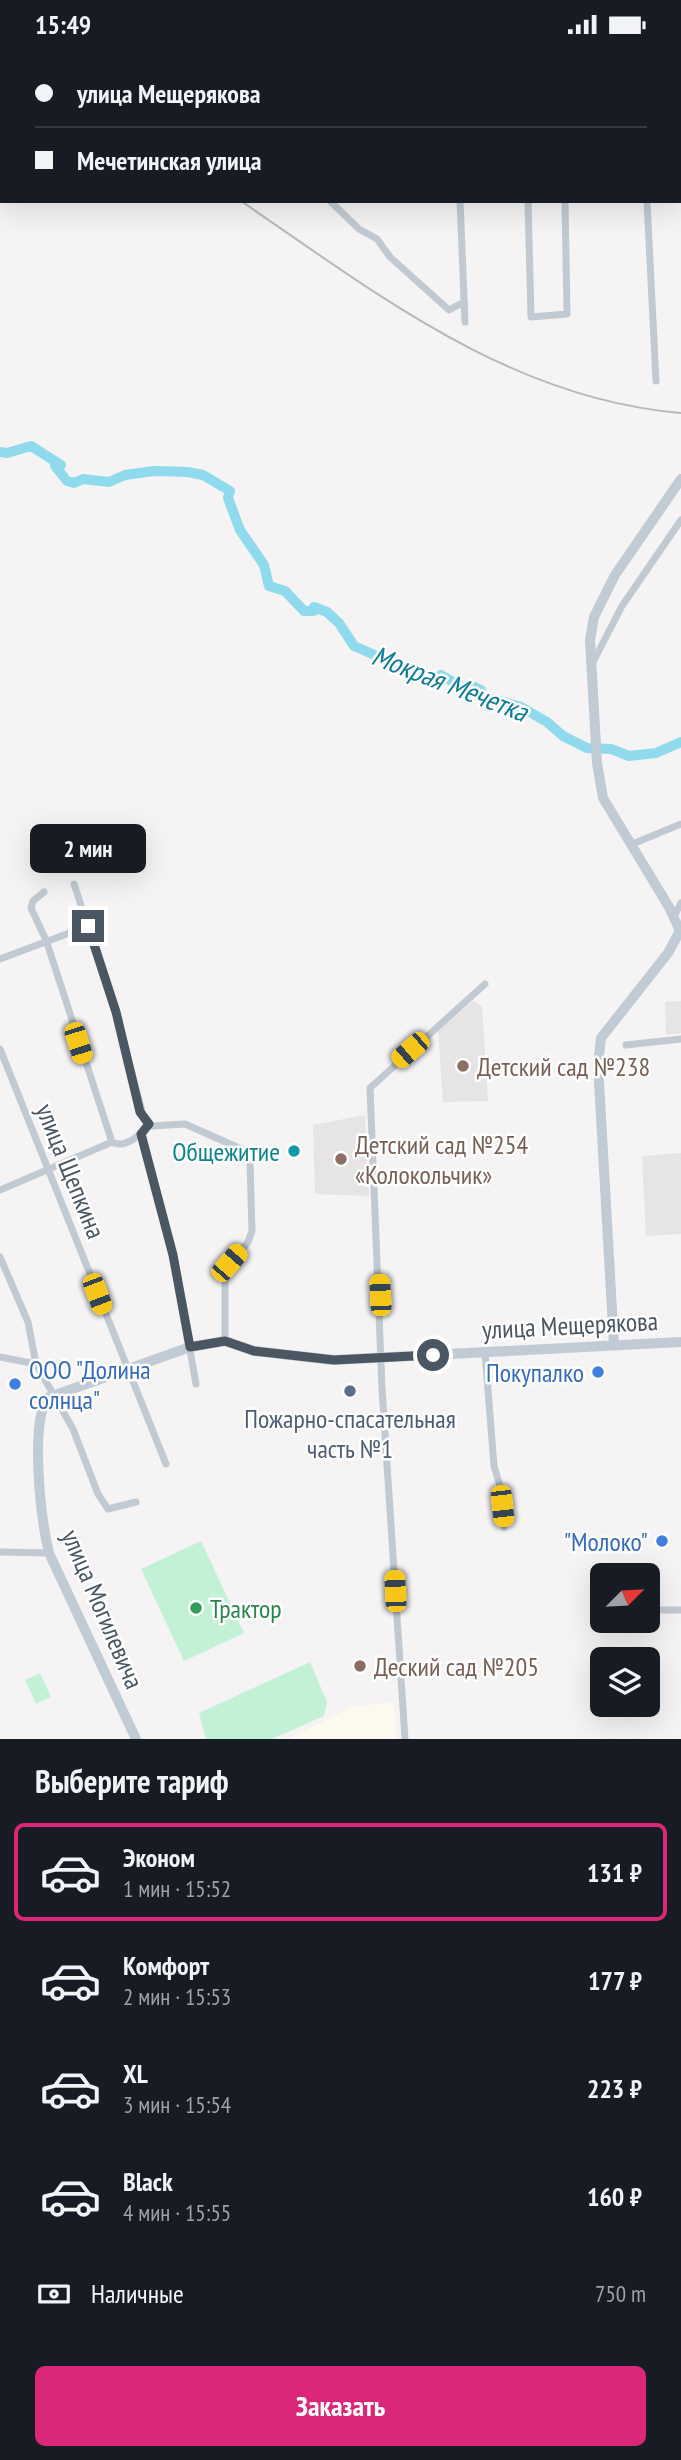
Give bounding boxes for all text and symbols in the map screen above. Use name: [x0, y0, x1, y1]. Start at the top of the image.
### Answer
text: 15:49: [35, 8, 91, 41]
text: улица Мещерякова: [77, 77, 261, 110]
text: Мечетинская улица: [77, 144, 262, 177]
water label: Мокрая Мечетка: [367, 636, 535, 730]
callout: 2 мин: [30, 825, 146, 873]
text: 2 мин: [63, 834, 113, 863]
route end: [72, 910, 104, 942]
car: [62, 1020, 95, 1066]
car: [388, 1028, 433, 1072]
place label: Детский сад №238: [477, 1050, 650, 1083]
marker: Детский сад №238: [455, 1058, 471, 1074]
street label: улица Щепкина: [29, 1099, 113, 1243]
place label: Детский сад №254 «Колокольчик»: [355, 1128, 528, 1191]
place label: Общежитие: [172, 1135, 280, 1168]
marker: Общежитие: [286, 1143, 302, 1159]
marker: Детский сад №254 «Колокольчик»: [333, 1151, 349, 1167]
car: [208, 1240, 251, 1286]
car: [80, 1271, 115, 1317]
car: [369, 1273, 392, 1317]
street label: улица Мещерякова: [481, 1304, 659, 1346]
route start: [417, 1339, 449, 1371]
place label: ООО "Долина солнца": [29, 1353, 151, 1416]
place label: Покупалко: [486, 1356, 584, 1389]
marker: Покупалко: [590, 1364, 606, 1380]
marker: ООО "Долина солнца": [7, 1376, 23, 1392]
marker: Пожарно-спасательная часть №1: [342, 1383, 358, 1399]
place label: Пожарно-спасательная часть №1: [244, 1402, 456, 1465]
car: [490, 1484, 515, 1528]
street label: улица Могилевича: [55, 1524, 151, 1694]
place label: "Молоко": [564, 1525, 648, 1558]
marker: "Молоко": [654, 1533, 670, 1549]
north arrow: [590, 1563, 660, 1633]
map controls: [590, 1563, 660, 1717]
car: [384, 1569, 407, 1613]
place label: Трактор: [210, 1592, 282, 1625]
marker: Трактор: [188, 1600, 204, 1616]
button: layers: [590, 1647, 660, 1717]
place label: Деский сад №205: [374, 1650, 539, 1683]
marker: Деский сад №205: [352, 1658, 368, 1674]
text: Выберите тариф: [35, 1760, 229, 1802]
icon: car: [39, 1841, 102, 1904]
text: Эконом: [123, 1841, 195, 1874]
text: 131 ₽: [587, 1856, 642, 1889]
text: 1 мин · 15:52: [123, 1874, 231, 1903]
icon: car: [39, 1949, 102, 2012]
text: Комфорт: [123, 1949, 209, 1982]
text: 177 ₽: [588, 1964, 642, 1997]
text: 2 мин · 15:53: [123, 1982, 231, 2011]
icon: car: [39, 2057, 102, 2120]
text: XL: [123, 2057, 148, 2090]
text: 223 ₽: [587, 2072, 642, 2105]
text: 3 мин · 15:54: [123, 2090, 231, 2119]
icon: car: [39, 2165, 102, 2228]
text: Black: [123, 2165, 173, 2198]
text: 160 ₽: [587, 2180, 642, 2213]
text: 4 мин · 15:55: [123, 2198, 231, 2227]
icon: cash: [35, 2275, 73, 2313]
text: Наличные: [91, 2277, 184, 2310]
text: 750 m: [595, 2279, 646, 2308]
button: Заказать: [35, 2366, 646, 2446]

